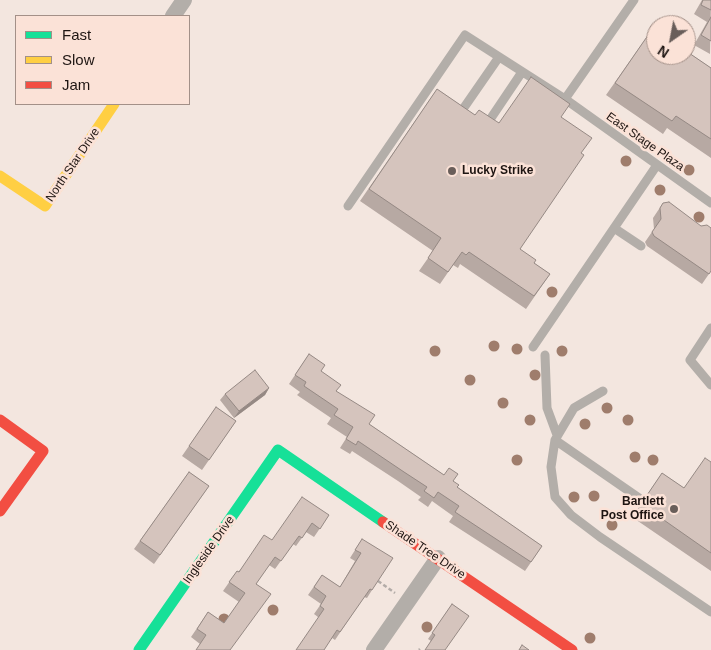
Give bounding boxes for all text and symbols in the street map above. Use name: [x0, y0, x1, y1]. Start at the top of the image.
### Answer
legend: [15, 15, 190, 105]
north arrow: [646, 15, 696, 65]
text: Fast: [62, 26, 91, 43]
text: N: [655, 42, 672, 61]
text: Slow: [62, 51, 95, 68]
text: Jam: [62, 76, 90, 93]
street label: East Stage Plaza: [603, 110, 687, 174]
street label: North Star Drive: [43, 125, 103, 205]
place label: Lucky Strike: [462, 164, 533, 178]
marker: Lucky Strike: [446, 165, 458, 177]
place label: Bartlett Post Office: [601, 495, 664, 523]
marker: Bartlett Post Office: [668, 503, 680, 515]
street label: Ingleside Drive: [180, 513, 238, 587]
street label: Shade Tree Drive: [382, 518, 468, 582]

